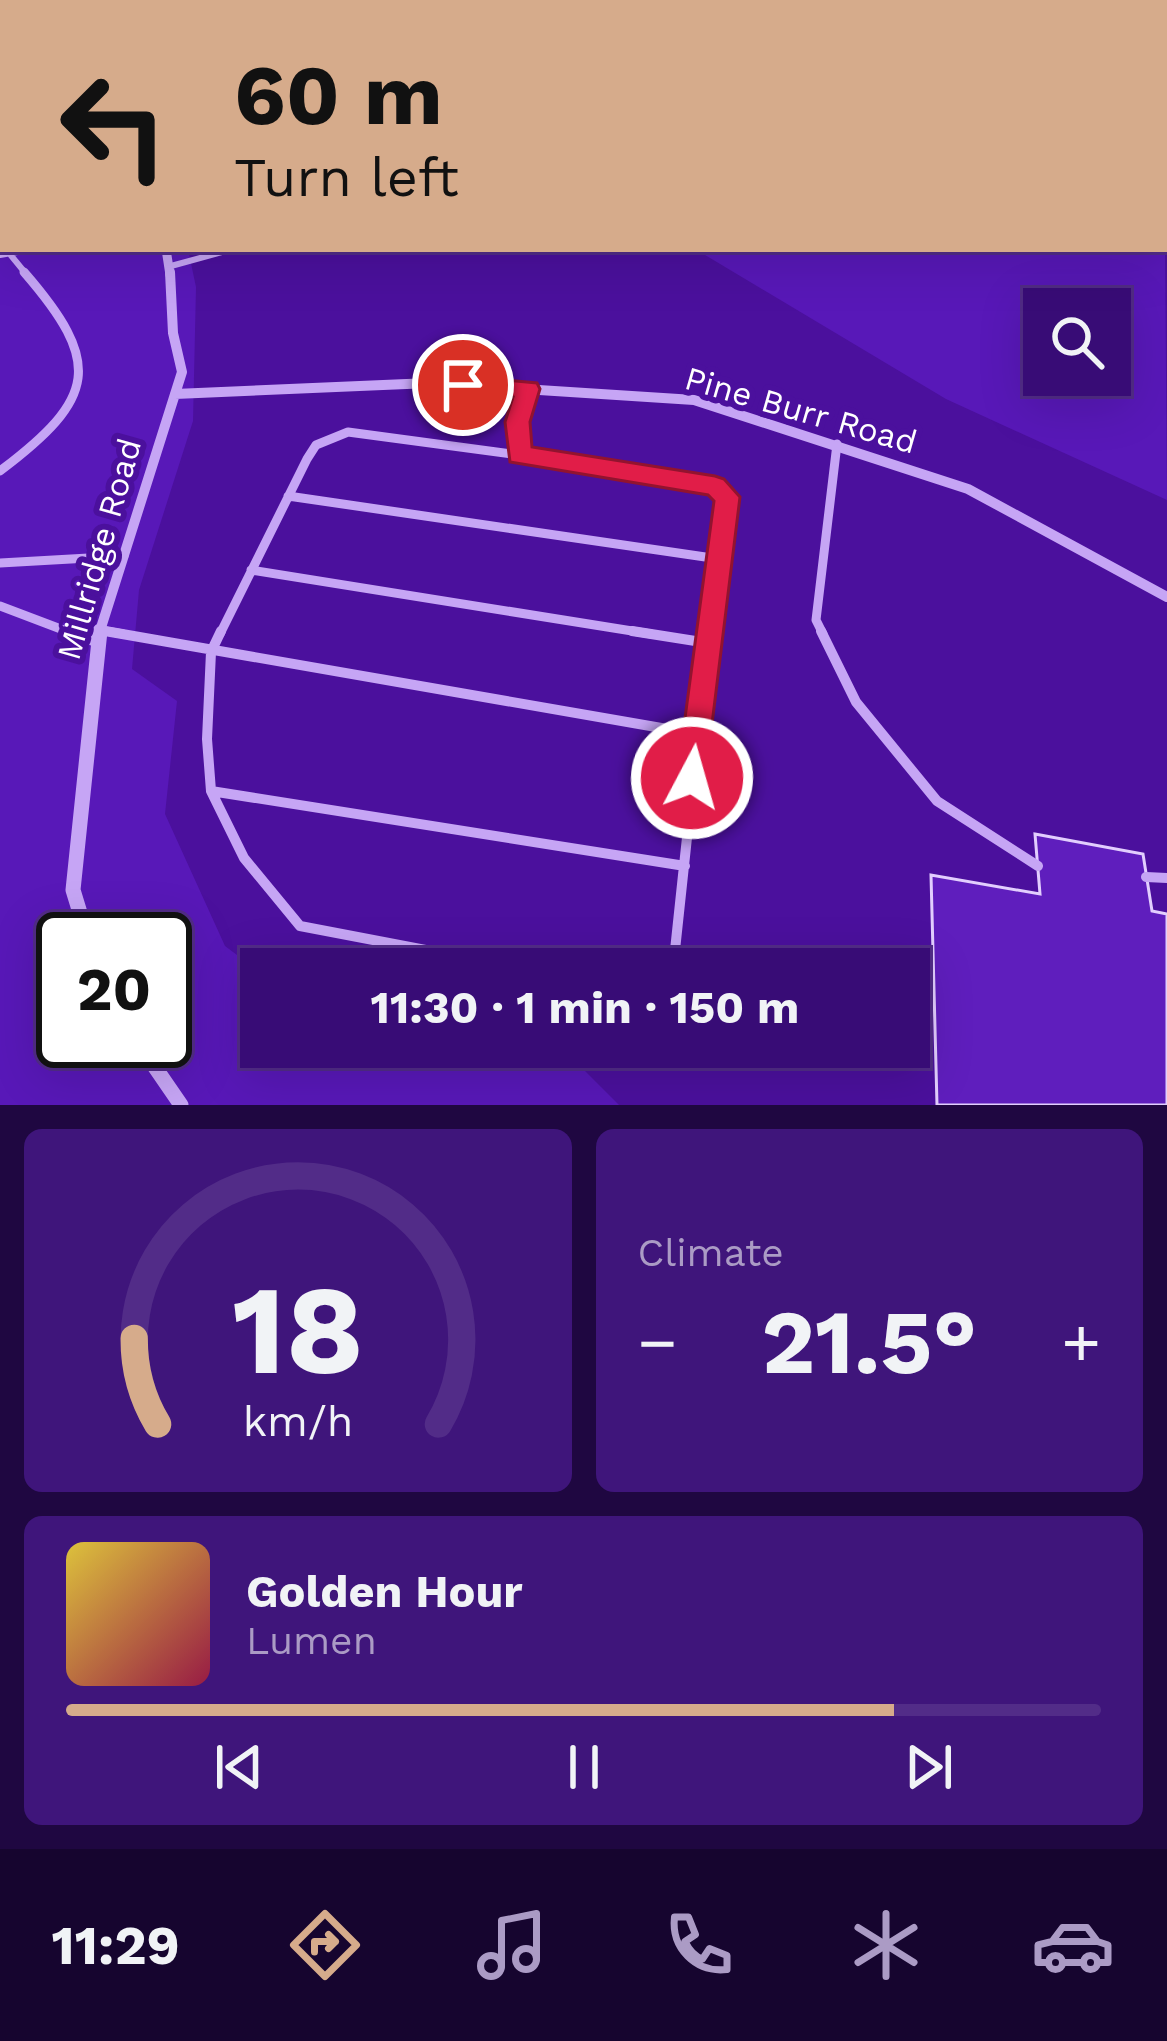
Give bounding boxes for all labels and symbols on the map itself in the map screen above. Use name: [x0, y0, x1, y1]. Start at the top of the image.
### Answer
pin: [412, 334, 514, 436]
street label: Pine Burr Road: [681, 358, 921, 462]
street label: Millridge Road: [49, 434, 149, 664]
position arrow: [629, 715, 755, 841]
speed limit sign: 20: [36, 912, 192, 1068]

